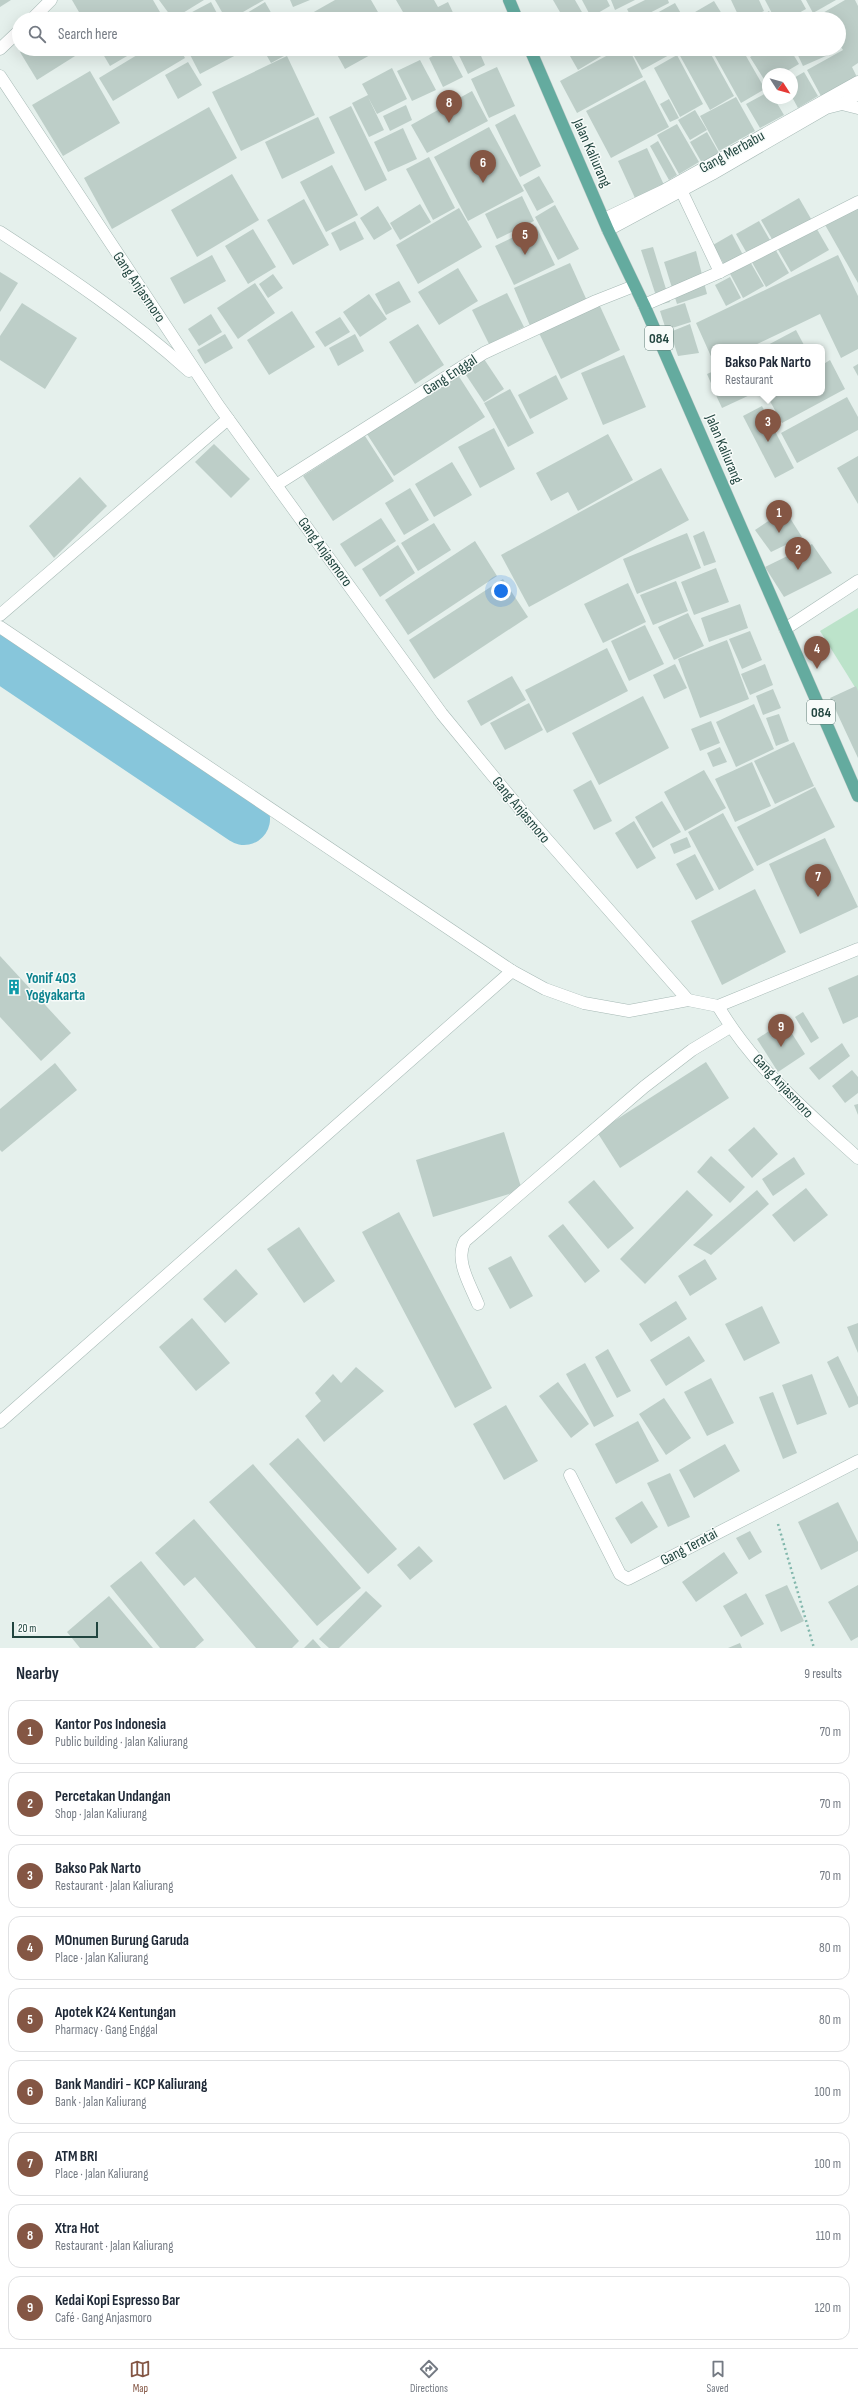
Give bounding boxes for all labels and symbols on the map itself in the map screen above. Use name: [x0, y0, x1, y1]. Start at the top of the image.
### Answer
north arrow: [762, 68, 798, 104]
pin: 8: [436, 90, 462, 123]
street label: Jalan Kaliurang: [568, 115, 616, 190]
street label: Gang Merbabu: [696, 126, 768, 178]
pin: 6: [470, 150, 496, 183]
pin: 5: [512, 222, 538, 255]
street label: Gang Anjasmoro: [108, 248, 170, 326]
road number: 084: [645, 326, 673, 350]
street label: Gang Enggal: [419, 350, 481, 400]
pin: 3: [755, 409, 781, 442]
street label: Jalan Kaliurang: [701, 411, 747, 486]
pin: 1: [766, 500, 792, 533]
street label: Gang Anjasmoro: [293, 514, 357, 590]
pin: 2: [785, 537, 811, 570]
your location: [491, 581, 511, 601]
pin: 4: [804, 636, 830, 669]
road number: 084: [807, 700, 835, 724]
street label: Gang Anjasmoro: [488, 773, 554, 847]
pin: 7: [805, 864, 831, 897]
place label: Yonif 403 Yogyakarta: [26, 969, 85, 1005]
building icon: Yonif 403 Yogyakarta: [5, 978, 23, 996]
pin: 9: [768, 1014, 794, 1047]
street label: Gang Anjasmoro: [748, 1050, 818, 1122]
street label: Gang Teratai: [657, 1524, 721, 1570]
scale bar: [12, 1620, 98, 1639]

